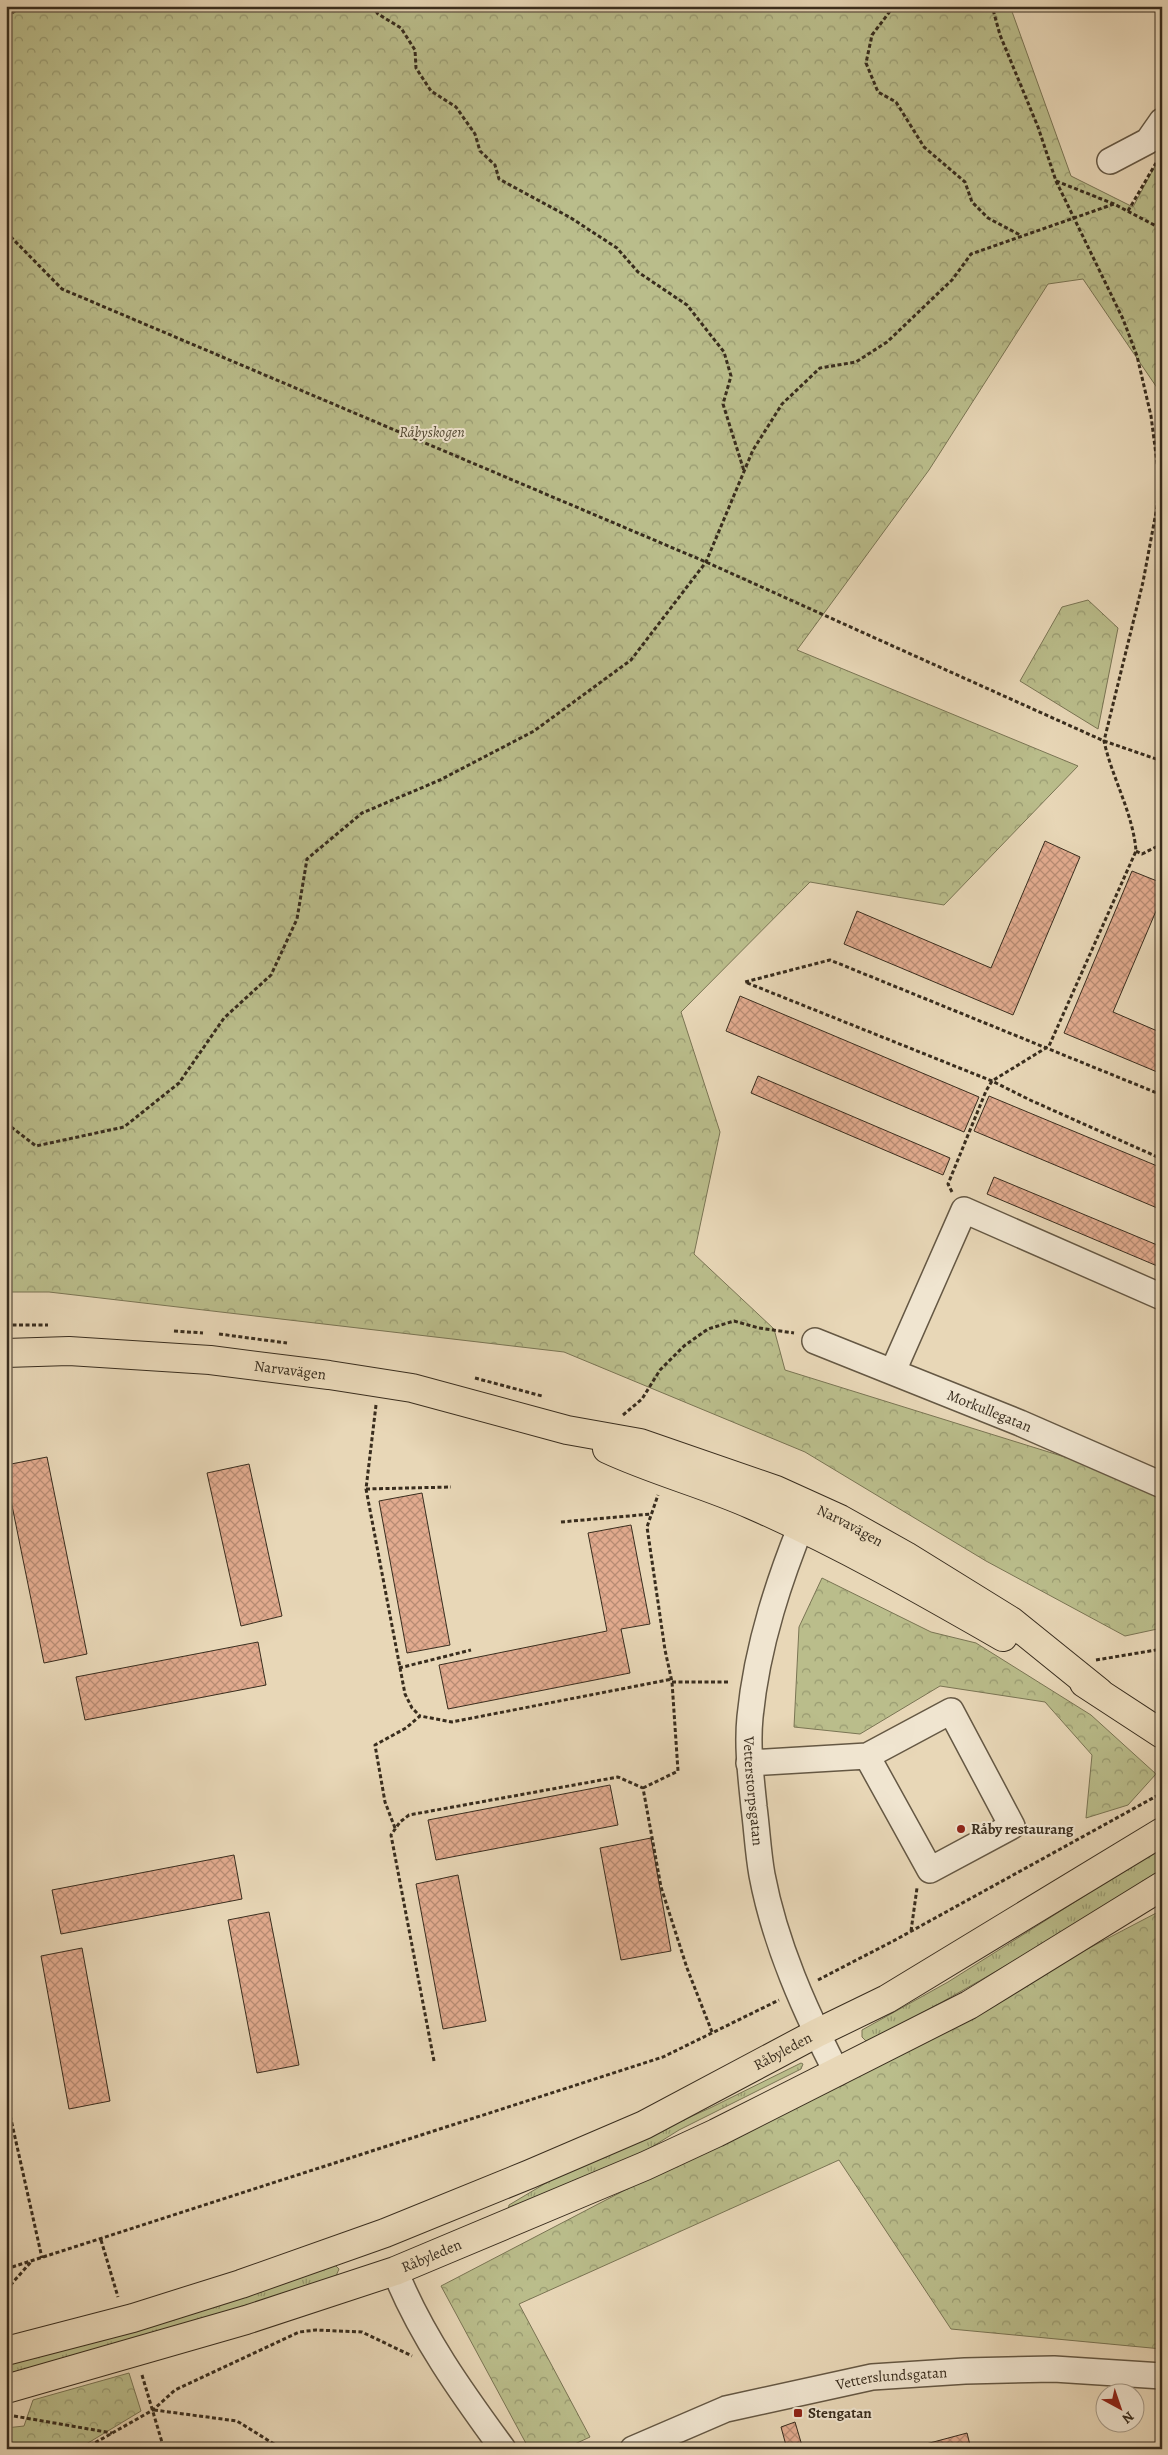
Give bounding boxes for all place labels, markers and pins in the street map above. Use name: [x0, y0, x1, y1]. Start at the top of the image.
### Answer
place label: Råby restaurang: [971, 1819, 1074, 1839]
marker: Råby restaurang: [955, 1823, 967, 1835]
place label: Stengatan: [808, 2403, 872, 2423]
marker: Stengatan: [792, 2407, 804, 2419]

